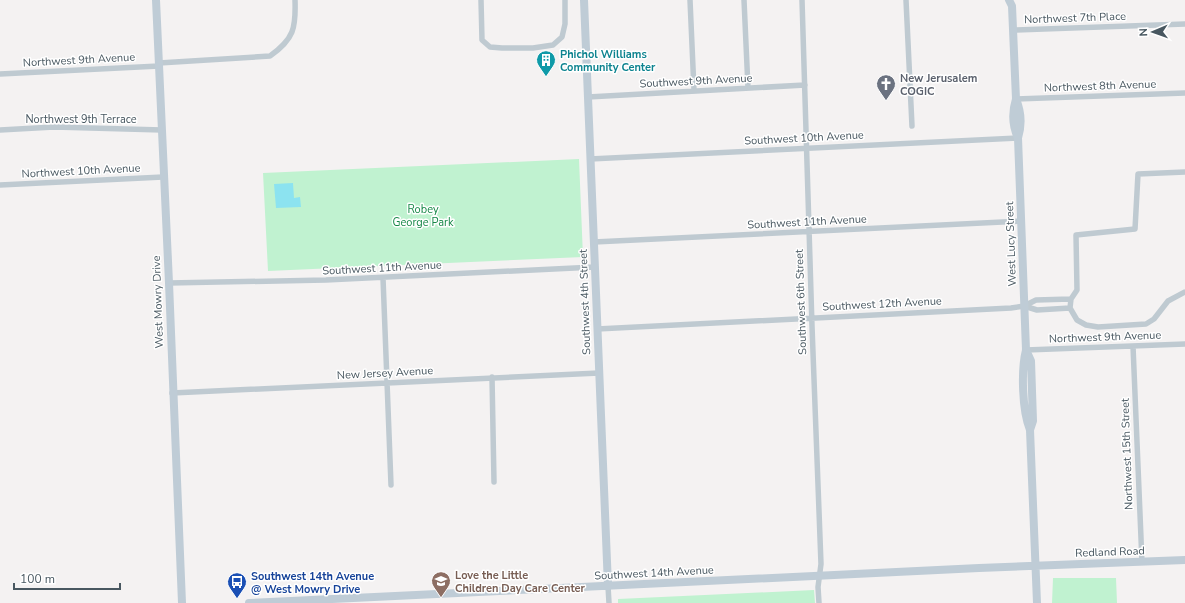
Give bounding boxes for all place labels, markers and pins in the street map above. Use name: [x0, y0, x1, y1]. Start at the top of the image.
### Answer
place label: Phichol Williams Community Center: [560, 47, 656, 75]
building icon: Phichol Williams Community Center: [535, 49, 557, 77]
place label: New Jerusalem COGIC: [900, 71, 977, 99]
church icon: New Jerusalem COGIC: [875, 73, 897, 101]
place label: Love the Little Children Day Care Center: [455, 568, 586, 596]
place label: Southwest 14th Avenue @ West Mowry Drive: [251, 569, 374, 597]
school or university icon: Love the Little Children Day Care Center: [430, 570, 452, 598]
bus stop icon: Southwest 14th Avenue @ West Mowry Drive: [226, 571, 248, 599]

